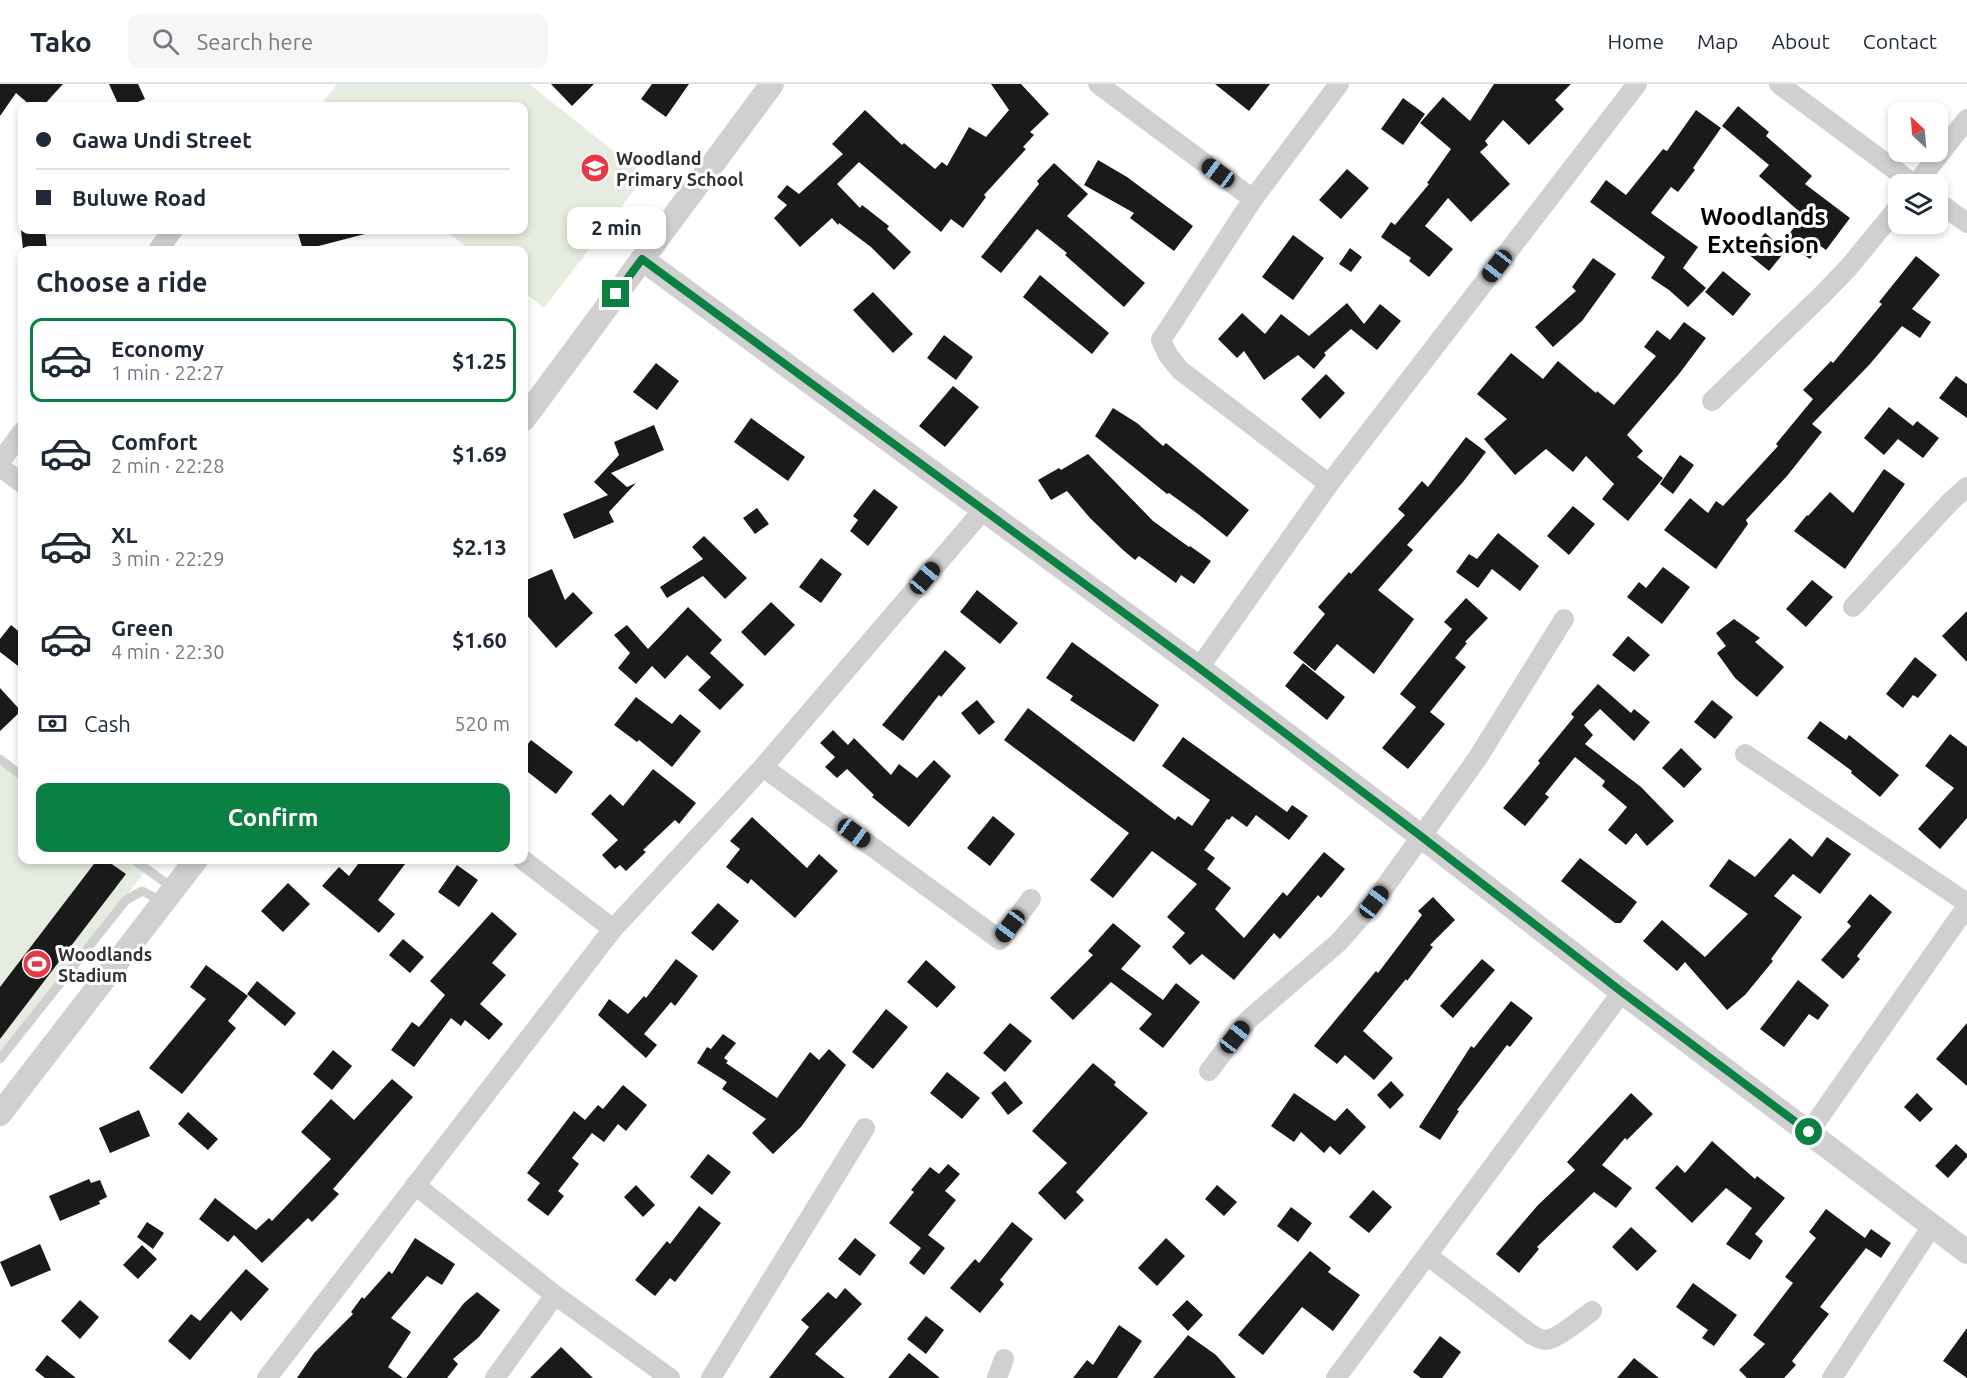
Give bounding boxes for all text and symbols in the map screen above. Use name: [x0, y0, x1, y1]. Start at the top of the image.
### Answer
search box: [128, 14, 548, 68]
icon: search: [149, 25, 182, 58]
text: Tako: [30, 26, 92, 57]
text: Search here: [197, 29, 313, 54]
text: Home: [1607, 29, 1664, 53]
text: Map: [1697, 29, 1738, 53]
text: About: [1771, 29, 1830, 53]
text: Contact: [1863, 29, 1937, 53]
north arrow: [1888, 102, 1948, 162]
map controls: [1888, 102, 1948, 234]
text: Gawa Undi Street: [72, 127, 252, 152]
place label: Woodland Primary School: [616, 148, 744, 189]
school or university icon: Woodland Primary School: [579, 152, 611, 184]
car: [1198, 155, 1238, 191]
button: layers: [1888, 174, 1948, 234]
text: Buluwe Road: [72, 185, 206, 210]
district label: Woodlands Extension: [1700, 203, 1826, 258]
callout: 2 min: [566, 207, 666, 249]
text: 2 min: [591, 216, 642, 239]
car: [1479, 246, 1515, 286]
text: Choose a ride: [36, 267, 208, 297]
route end: [602, 280, 629, 307]
icon: car: [39, 333, 93, 387]
text: Economy: [111, 336, 204, 361]
text: $1.25: [452, 348, 507, 373]
text: 1 min · 22:27: [111, 361, 225, 384]
icon: car: [39, 426, 93, 480]
text: Comfort: [111, 429, 198, 454]
text: $1.69: [452, 441, 507, 466]
text: 2 min · 22:28: [111, 454, 225, 477]
icon: car: [39, 519, 93, 573]
text: XL: [111, 522, 138, 547]
text: $2.13: [452, 534, 507, 559]
text: 3 min · 22:29: [111, 547, 225, 570]
car: [907, 558, 943, 598]
icon: car: [39, 612, 93, 666]
text: Green: [111, 615, 173, 640]
text: $1.60: [452, 627, 507, 652]
text: 4 min · 22:30: [111, 640, 225, 663]
icon: cash: [36, 707, 69, 740]
text: Cash: [84, 711, 131, 736]
text: 520 m: [454, 712, 510, 735]
button: Confirm: [36, 783, 510, 852]
car: [834, 815, 874, 851]
car: [1356, 882, 1392, 922]
car: [992, 906, 1028, 946]
place label: Woodlands Stadium: [58, 944, 152, 985]
sports icon: Woodlands Stadium: [21, 948, 53, 980]
car: [1217, 1017, 1253, 1057]
route start: [1795, 1118, 1822, 1145]

